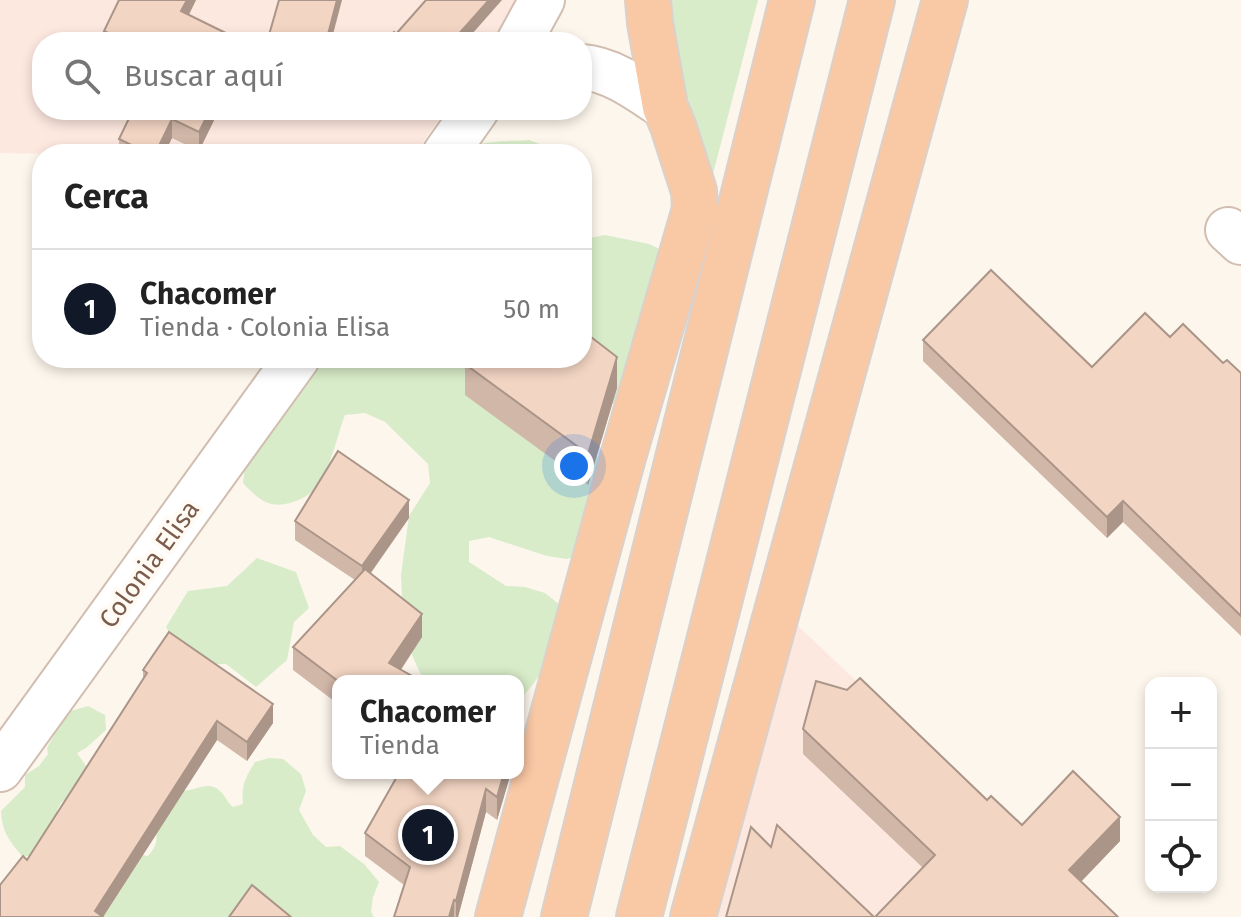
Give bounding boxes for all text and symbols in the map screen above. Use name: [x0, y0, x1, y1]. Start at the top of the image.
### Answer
search box: [32, 32, 592, 120]
icon: search: [60, 54, 104, 98]
text: Buscar aquí: [124, 58, 284, 94]
text: Cerca: [64, 176, 149, 217]
text: Chacomer: [140, 276, 276, 312]
text: 1: [84, 294, 96, 325]
text: 50 m: [503, 294, 560, 325]
text: Tienda · Colonia Elisa: [140, 312, 390, 343]
your location: [554, 446, 594, 486]
street label: Colonia Elisa: [93, 494, 206, 634]
popup: [332, 675, 524, 779]
map controls: [1145, 677, 1217, 893]
button: +: [1145, 677, 1217, 749]
text: Chacomer: [360, 694, 496, 730]
text: Tienda: [360, 730, 440, 761]
button: −: [1145, 749, 1217, 821]
pin: 1: [402, 805, 454, 865]
button: locate: [1145, 821, 1217, 893]

